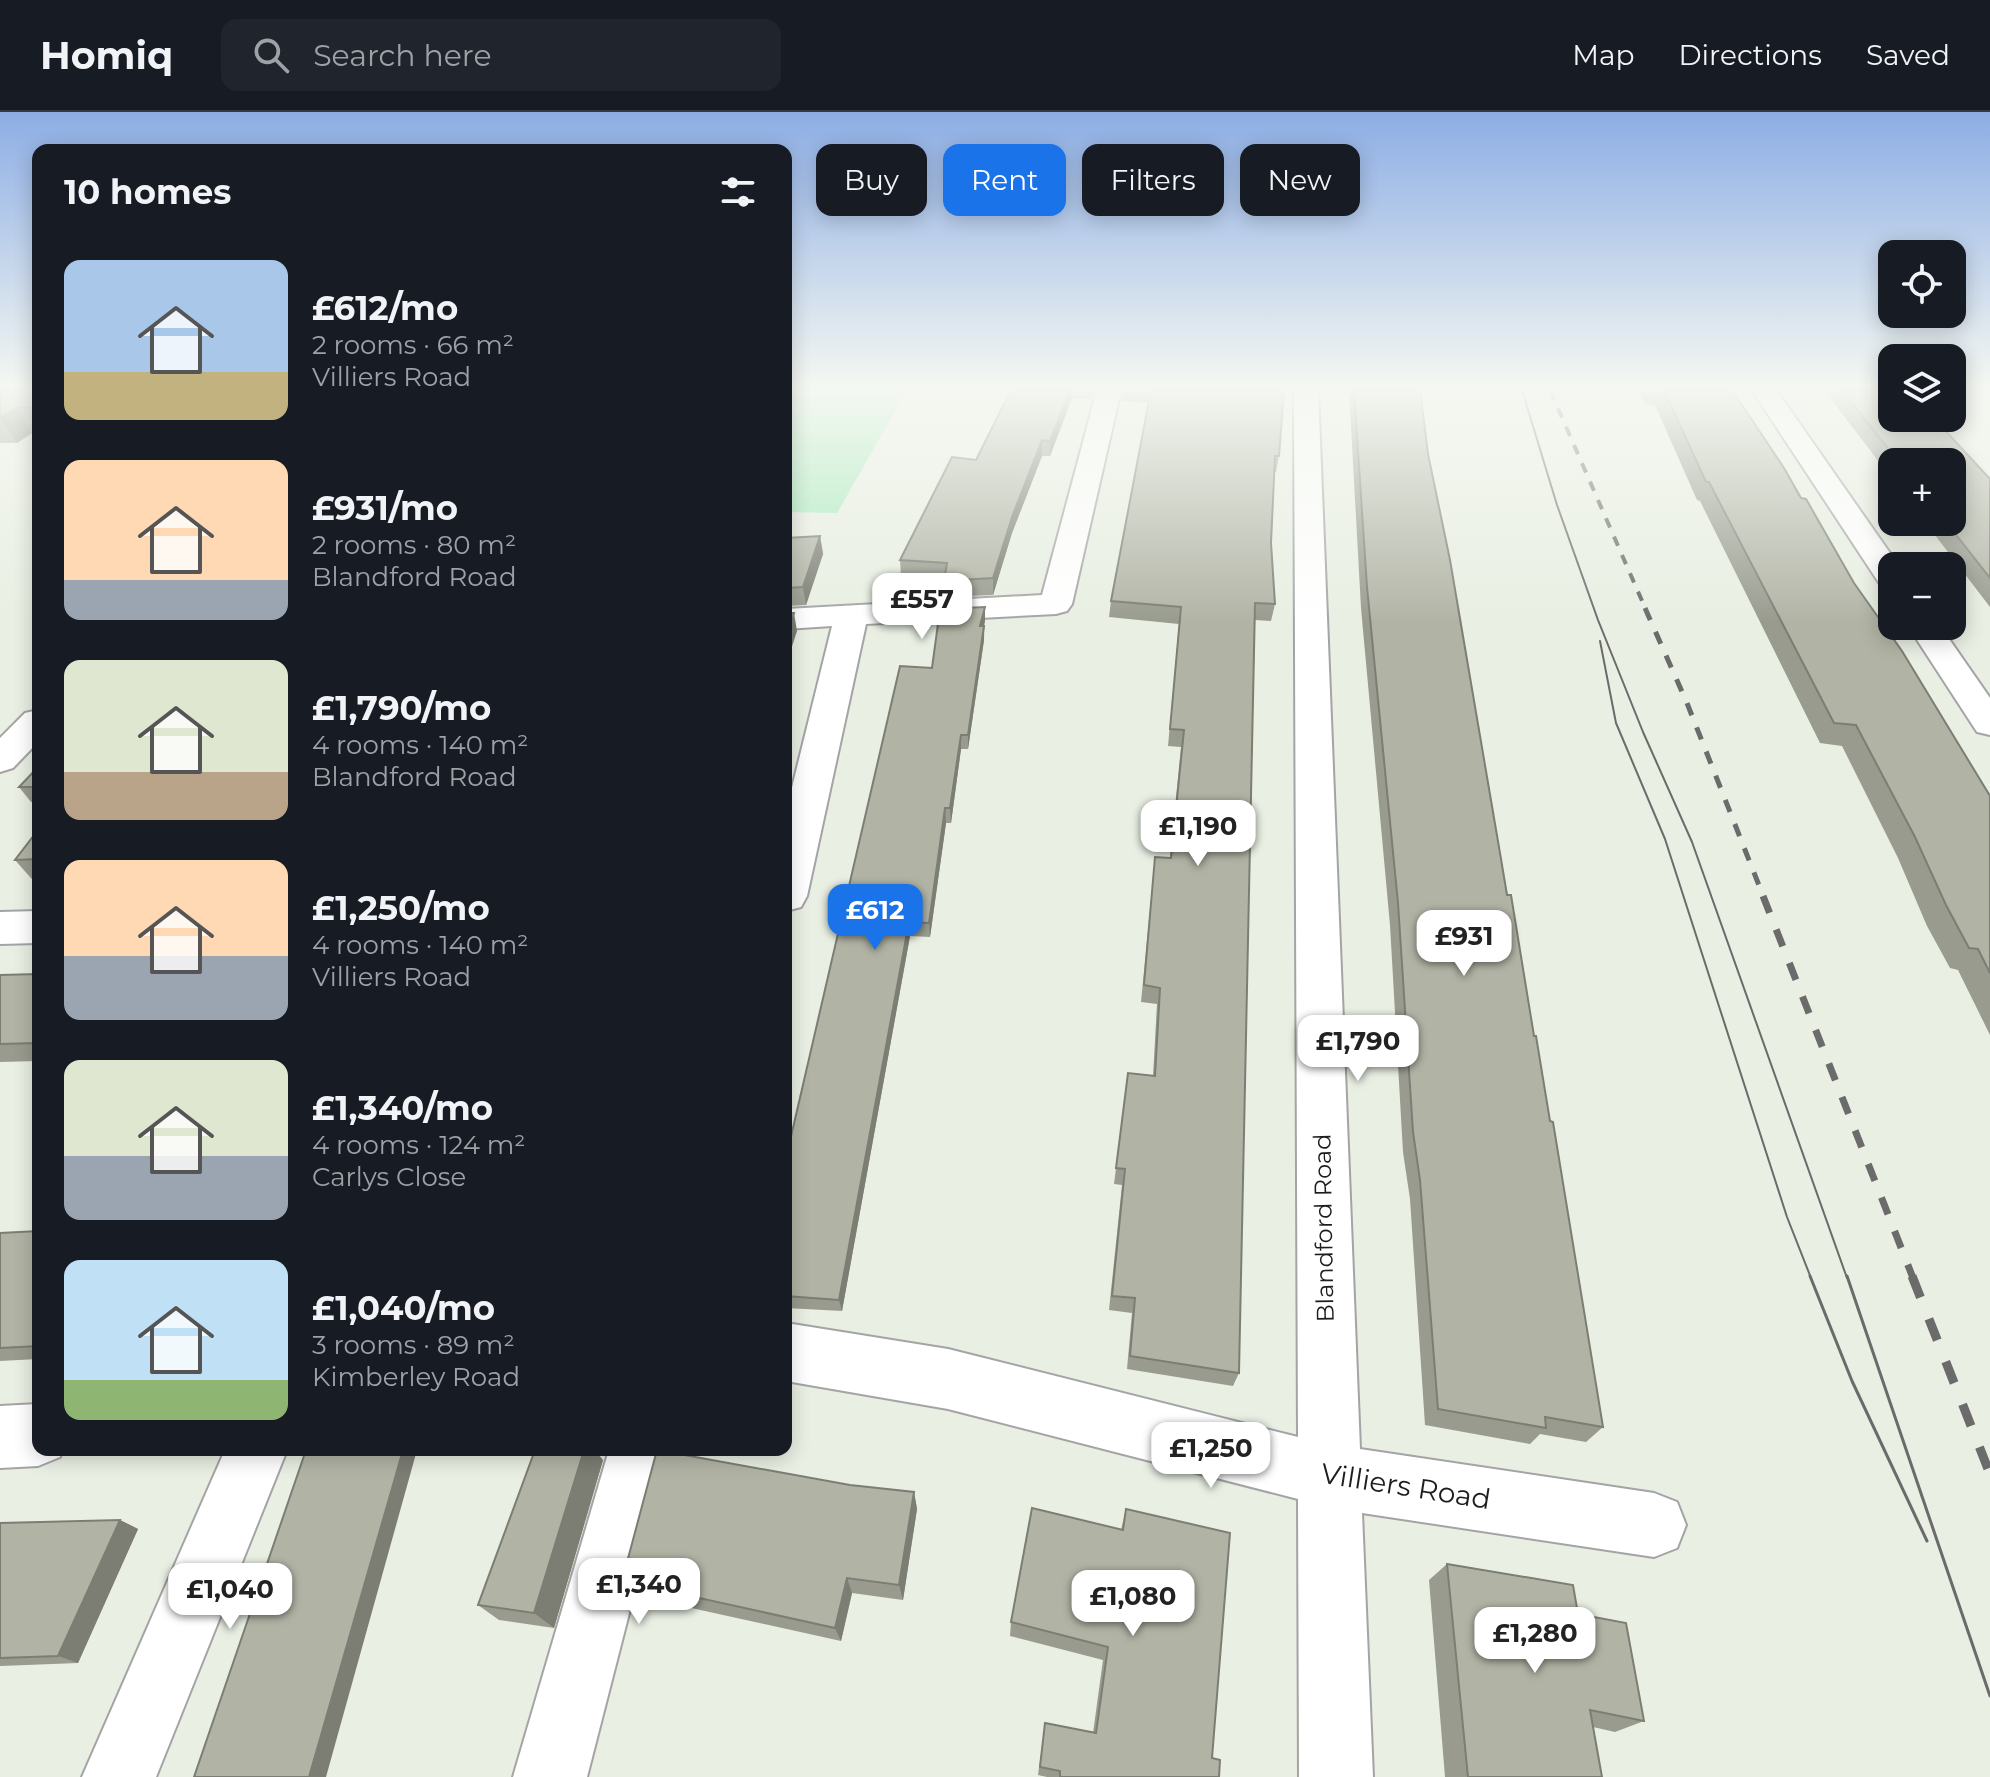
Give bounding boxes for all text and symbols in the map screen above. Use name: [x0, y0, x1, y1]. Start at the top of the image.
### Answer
search box: [221, 19, 781, 91]
text: Homiq: [40, 32, 173, 79]
icon: search: [249, 33, 293, 77]
text: Search here: [313, 37, 492, 74]
text: Map: [1572, 38, 1634, 72]
text: Directions: [1678, 38, 1822, 72]
text: Saved: [1866, 38, 1950, 72]
chip: Buy: [816, 144, 927, 216]
chip: Rent: [943, 144, 1066, 216]
chip: Filters: [1082, 144, 1224, 216]
chip: New: [1240, 144, 1360, 216]
icon: filters: [716, 170, 760, 214]
text: 10 homes: [64, 171, 231, 213]
map controls: [1878, 240, 1966, 640]
button: locate: [1878, 240, 1966, 328]
text: £612/mo: [312, 287, 458, 329]
icon: home: [128, 292, 224, 388]
text: 2 rooms · 66 m²: [312, 329, 514, 361]
button: layers: [1878, 344, 1966, 432]
text: Villiers Road: [312, 361, 471, 393]
button: +: [1878, 448, 1966, 536]
text: £931/mo: [312, 487, 458, 529]
icon: home: [128, 492, 224, 588]
text: 2 rooms · 80 m²: [312, 529, 516, 561]
button: −: [1878, 552, 1966, 640]
text: Blandford Road: [312, 561, 517, 593]
pin: £557: [875, 573, 969, 641]
text: £557: [890, 583, 954, 615]
text: £1,790/mo: [312, 687, 491, 729]
icon: home: [128, 692, 224, 788]
text: 4 rooms · 140 m²: [312, 729, 529, 761]
text: Blandford Road: [312, 761, 517, 793]
pin: £1,190: [1133, 800, 1263, 868]
text: £1,190: [1159, 810, 1237, 842]
pin: £612: [828, 884, 922, 952]
text: £1,250/mo: [312, 887, 490, 929]
icon: home: [128, 892, 224, 988]
text: £612: [846, 894, 904, 926]
pin: £931: [1417, 910, 1511, 978]
text: £931: [1435, 920, 1493, 952]
text: 4 rooms · 140 m²: [312, 929, 529, 961]
text: Villiers Road: [312, 961, 471, 993]
pin: £1,790: [1293, 1015, 1423, 1083]
text: £1,790: [1316, 1025, 1400, 1057]
text: £1,340/mo: [312, 1087, 493, 1129]
icon: home: [128, 1092, 224, 1188]
text: 4 rooms · 124 m²: [312, 1129, 525, 1161]
street label: Blandford Road: [1307, 1133, 1340, 1323]
text: Carlys Close: [312, 1161, 466, 1193]
text: £1,040/mo: [312, 1287, 495, 1329]
icon: home: [128, 1292, 224, 1388]
text: 3 rooms · 89 m²: [312, 1329, 515, 1361]
text: Kimberley Road: [312, 1361, 520, 1393]
pin: £1,250: [1146, 1422, 1276, 1490]
text: £1,250: [1169, 1432, 1253, 1464]
street label: Villiers Road: [1319, 1456, 1493, 1516]
pin: £1,340: [574, 1558, 704, 1626]
pin: £1,040: [165, 1563, 295, 1631]
text: £1,340: [596, 1568, 682, 1600]
pin: £1,080: [1068, 1570, 1198, 1638]
text: £1,040: [186, 1573, 274, 1605]
text: £1,080: [1090, 1580, 1176, 1612]
pin: £1,280: [1470, 1607, 1600, 1675]
text: £1,280: [1492, 1617, 1578, 1649]

